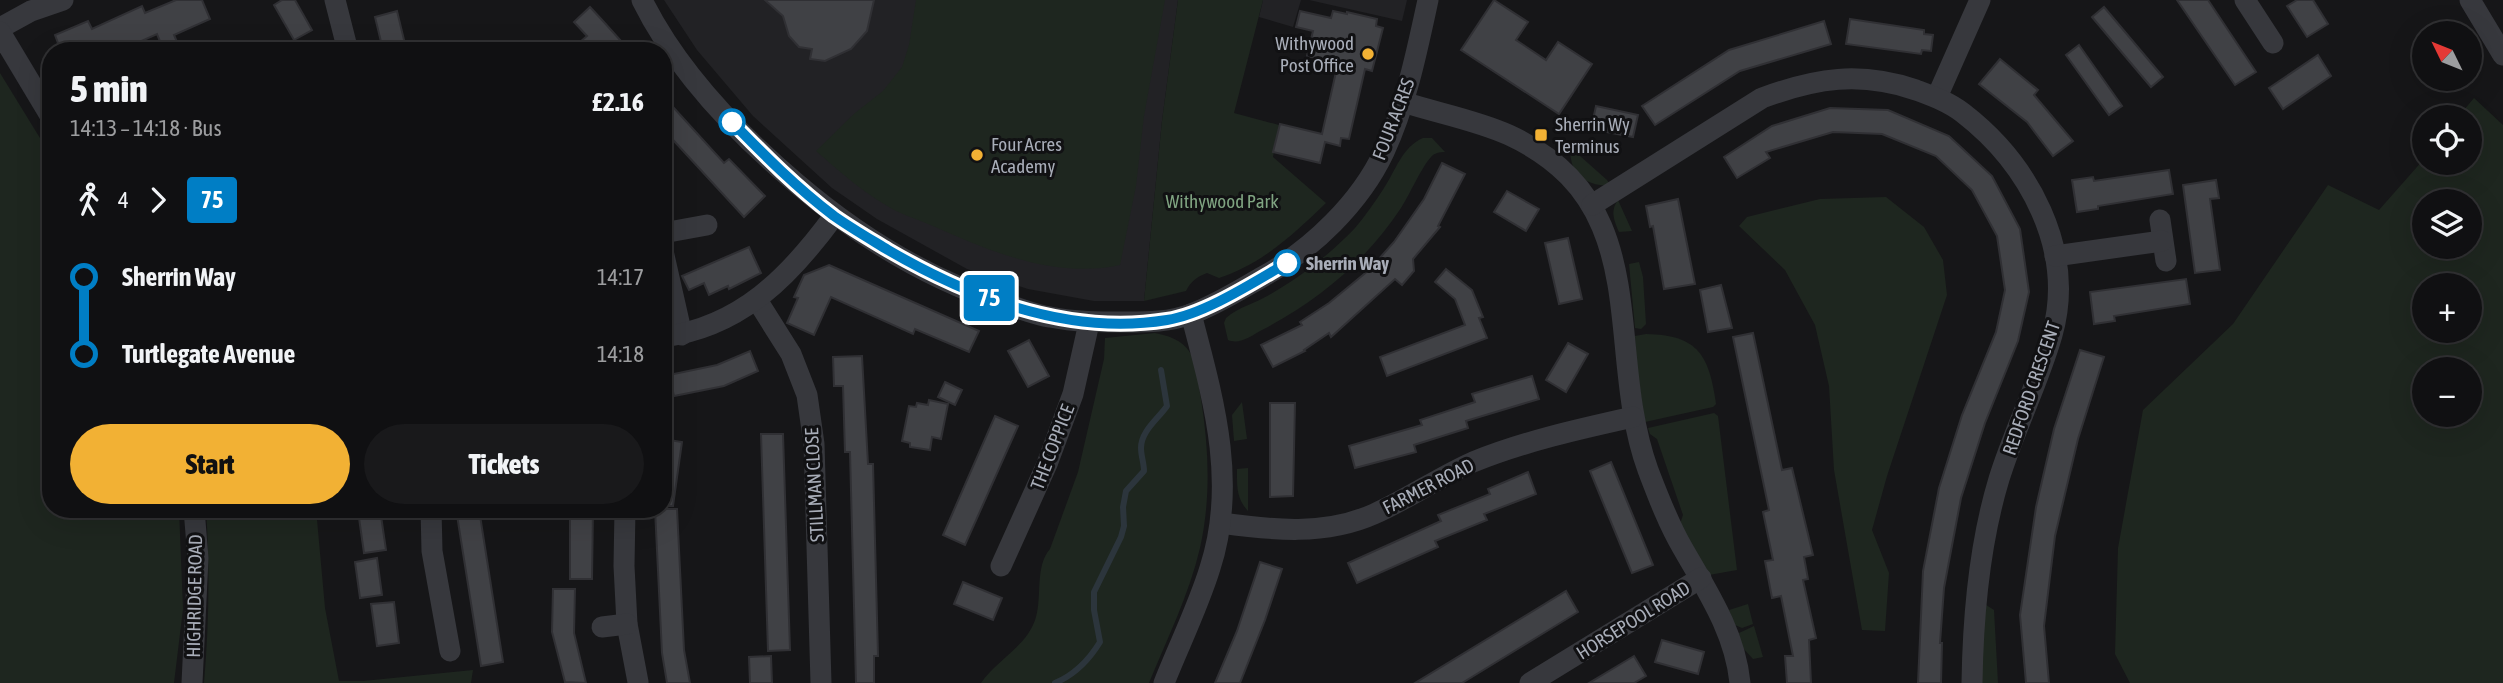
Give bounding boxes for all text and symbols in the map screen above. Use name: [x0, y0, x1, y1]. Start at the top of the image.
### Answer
north arrow: [2412, 21, 2482, 91]
map controls: [2412, 21, 2482, 427]
place label: Withywood Post Office: [1275, 32, 1354, 76]
marker: Withywood Post Office: [1360, 46, 1376, 62]
text: 5 min: [70, 67, 148, 110]
street label: FOUR ACRES: [1367, 75, 1419, 163]
text: £2.16: [592, 87, 644, 117]
button: locate: [2412, 105, 2482, 175]
unlabelled marker: [719, 109, 745, 135]
place label: Sherrin Wy Terminus: [1555, 113, 1630, 157]
text: 14:13 – 14:18 · Bus: [70, 115, 222, 141]
marker: Sherrin Wy Terminus: [1533, 127, 1549, 143]
place label: Four Acres Academy: [991, 133, 1062, 177]
marker: Four Acres Academy: [969, 147, 985, 163]
icon: walk: [70, 181, 108, 219]
icon: forward: [139, 181, 177, 219]
text: 75: [201, 186, 223, 213]
text: 4: [118, 187, 129, 213]
button: layers: [2412, 189, 2482, 259]
park label: Withywood Park: [1165, 190, 1279, 212]
marker: Sherrin Way: [1274, 250, 1300, 276]
place label: Sherrin Way: [1306, 252, 1389, 274]
text: Sherrin Way: [122, 262, 236, 292]
text: 14:17: [597, 264, 644, 290]
button: +: [2412, 273, 2482, 343]
line badge: 75: [958, 275, 1020, 321]
text: 75: [978, 284, 1000, 311]
street label: REDFORD CRESCENT: [1998, 318, 2064, 458]
text: Turtlegate Avenue: [122, 339, 295, 369]
text: 14:18: [597, 341, 644, 367]
button: −: [2412, 357, 2482, 427]
street label: THE COPPICE: [1026, 401, 1078, 493]
button: Start: [70, 424, 350, 504]
button: Tickets: [364, 424, 644, 504]
street label: STILLMAN CLOSE: [800, 427, 828, 543]
street label: FARMER ROAD: [1379, 454, 1477, 518]
street label: HIGHRIDGE ROAD: [182, 534, 206, 658]
street label: HORSEPOOL ROAD: [1572, 576, 1694, 664]

